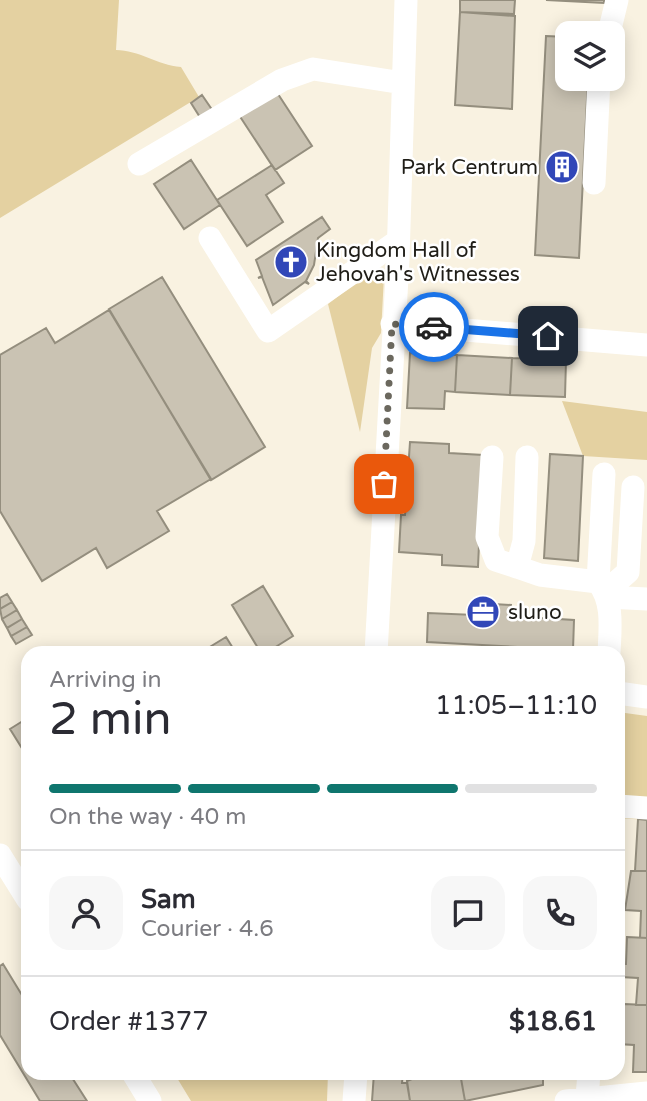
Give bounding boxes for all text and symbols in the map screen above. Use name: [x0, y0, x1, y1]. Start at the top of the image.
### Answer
map controls: [555, 21, 625, 91]
button: layers: [555, 21, 625, 91]
building icon: Park Centrum: [543, 148, 581, 186]
place label: Park Centrum: [401, 155, 538, 180]
place label: Kingdom Hall of Jehovah's Witnesses: [316, 238, 520, 287]
church icon: Kingdom Hall of Jehovah's Witnesses: [272, 243, 310, 281]
courier: [399, 292, 469, 362]
pin: [518, 306, 578, 366]
icon: car: [415, 308, 453, 346]
icon: home: [529, 317, 567, 355]
pin: [354, 454, 414, 514]
icon: bag: [365, 465, 403, 503]
office icon: sluno: [464, 593, 502, 631]
place label: sluno: [508, 600, 562, 625]
text: Arriving in: [49, 666, 162, 694]
text: 11:05–11:10: [435, 690, 597, 721]
text: 2 min: [49, 692, 172, 747]
text: On the way · 40 m: [49, 803, 246, 831]
button: person: [49, 876, 123, 950]
button: chat: [431, 876, 505, 950]
button: phone: [523, 876, 597, 950]
text: Sam: [141, 884, 196, 915]
text: Courier · 4.6: [141, 915, 274, 943]
text: Order #1377: [49, 1006, 209, 1037]
text: $18.61: [509, 1006, 597, 1037]

